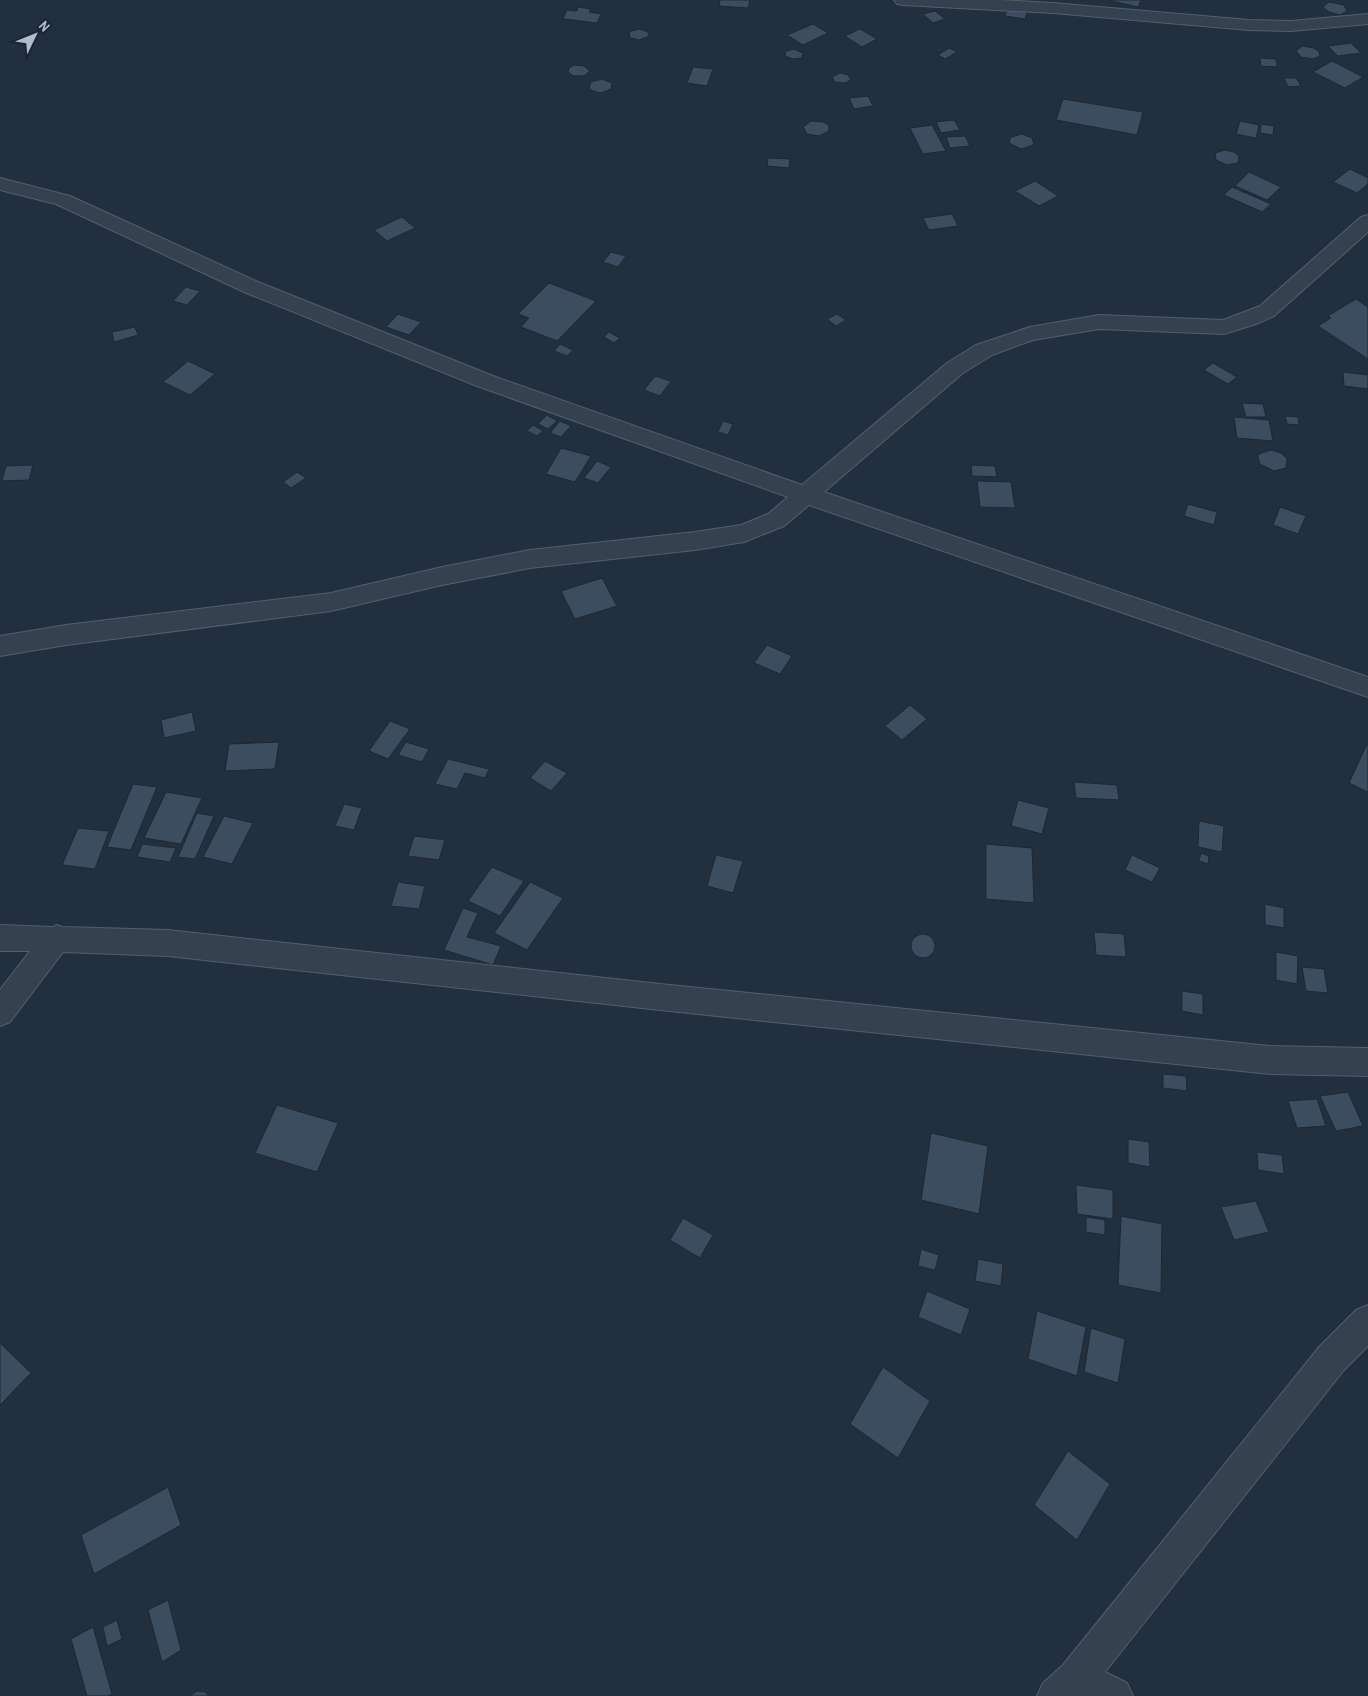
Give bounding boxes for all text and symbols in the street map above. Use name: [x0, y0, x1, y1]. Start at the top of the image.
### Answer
north arrow: [10, 10, 60, 60]
text: N: [35, 17, 54, 35]

